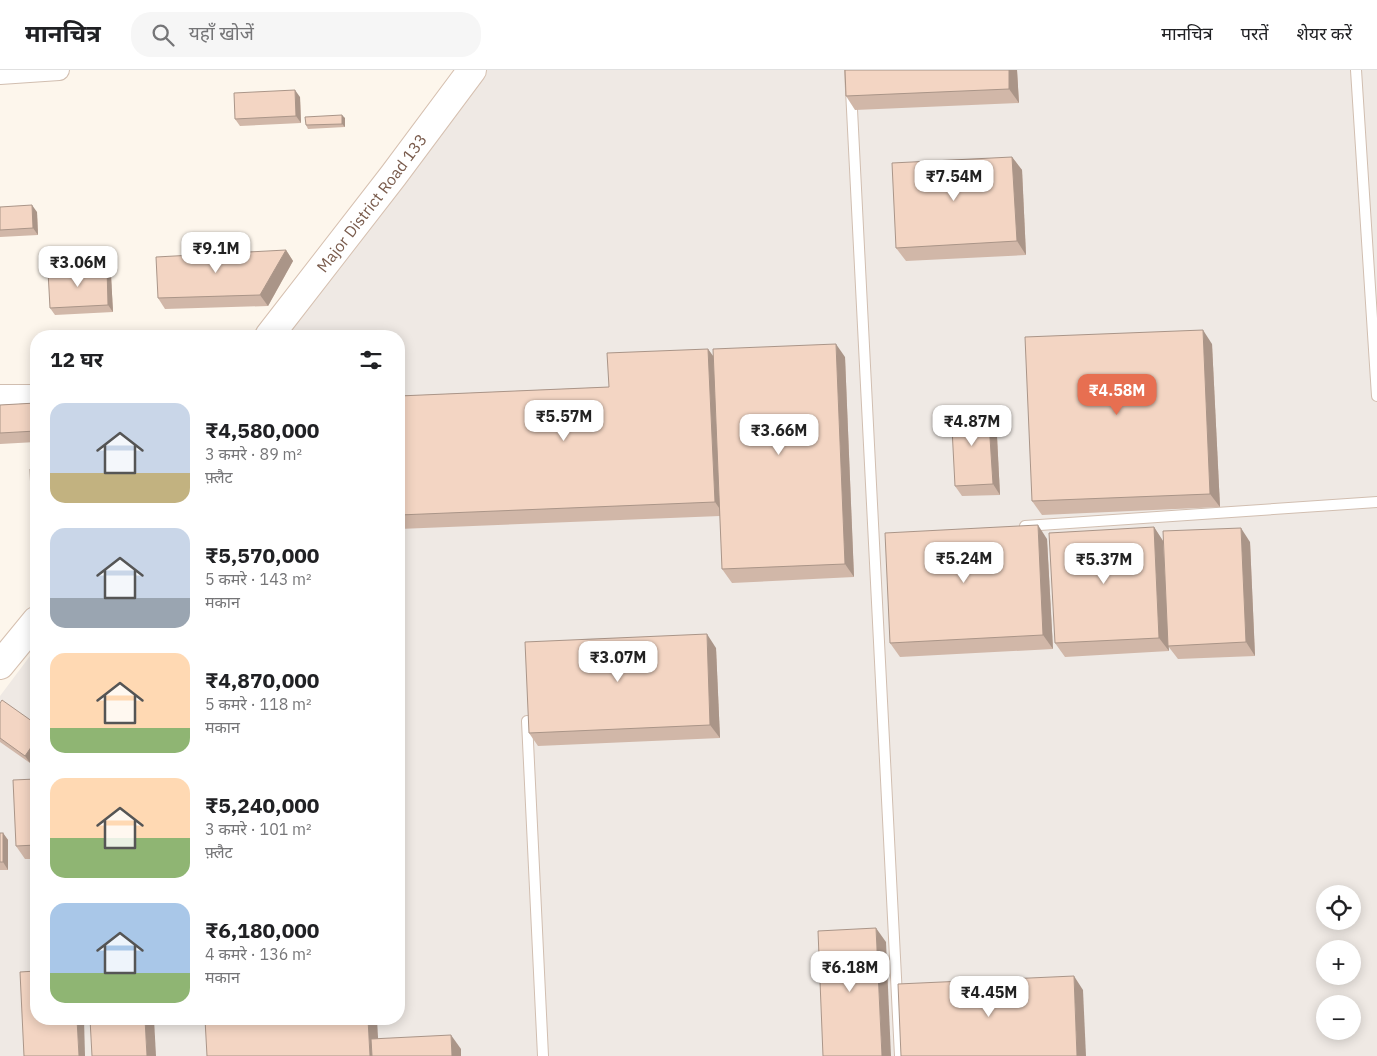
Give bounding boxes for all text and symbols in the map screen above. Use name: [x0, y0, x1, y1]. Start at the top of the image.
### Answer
search box: [131, 12, 481, 57]
text: मानचित्र: [25, 17, 101, 49]
icon: search: [149, 21, 177, 49]
text: यहाँ खोजें: [189, 21, 254, 45]
text: मानचित्र: [1161, 22, 1213, 45]
text: परतें: [1241, 22, 1269, 45]
text: शेयर करें: [1297, 22, 1352, 45]
street label: Major District Road 133: [312, 130, 431, 276]
pin: ₹7.54M: [913, 160, 995, 202]
text: ₹7.54M: [926, 166, 982, 186]
pin: ₹9.1M: [181, 232, 251, 274]
text: ₹9.1M: [192, 238, 240, 258]
pin: ₹3.06M: [37, 246, 119, 288]
text: ₹3.06M: [50, 252, 106, 272]
text: 12 घर: [50, 345, 103, 373]
icon: filters: [357, 346, 385, 374]
pin: ₹4.58M: [1076, 374, 1158, 416]
text: ₹4.58M: [1089, 380, 1145, 400]
pin: ₹5.57M: [523, 400, 605, 442]
pin: ₹4.87M: [931, 404, 1013, 447]
text: ₹5.57M: [536, 406, 592, 426]
text: ₹4.87M: [944, 411, 1000, 431]
pin: ₹3.66M: [738, 414, 820, 456]
text: ₹4,580,000: [205, 416, 319, 444]
text: ₹3.66M: [751, 420, 807, 440]
icon: home: [90, 423, 150, 483]
text: 3 कमरे · 89 m²: [205, 444, 302, 464]
text: फ़्लैट: [205, 467, 233, 487]
text: ₹5,570,000: [205, 541, 319, 569]
pin: ₹5.24M: [923, 542, 1005, 584]
pin: ₹5.37M: [1063, 542, 1145, 585]
icon: home: [90, 548, 150, 608]
text: ₹5.24M: [936, 548, 992, 568]
text: ₹5.37M: [1076, 549, 1132, 569]
text: 5 कमरे · 143 m²: [205, 569, 312, 589]
text: मकान: [205, 592, 240, 612]
pin: ₹3.07M: [577, 640, 659, 683]
text: ₹3.07M: [590, 647, 646, 667]
text: ₹4,870,000: [205, 666, 319, 694]
icon: home: [90, 673, 150, 733]
text: 5 कमरे · 118 m²: [205, 694, 312, 714]
text: मकान: [205, 717, 240, 737]
text: ₹5,240,000: [205, 791, 319, 819]
icon: home: [90, 798, 150, 858]
text: 3 कमरे · 101 m²: [205, 819, 312, 839]
text: फ़्लैट: [205, 842, 233, 862]
map controls: [1316, 885, 1361, 1040]
button: locate: [1316, 885, 1361, 930]
text: ₹6,180,000: [205, 916, 319, 944]
icon: home: [90, 923, 150, 983]
button: +: [1316, 940, 1361, 985]
text: 4 कमरे · 136 m²: [205, 944, 312, 964]
pin: ₹6.18M: [809, 950, 891, 993]
text: ₹6.18M: [822, 957, 878, 977]
text: मकान: [205, 967, 240, 987]
pin: ₹4.45M: [948, 976, 1030, 1018]
text: ₹4.45M: [961, 982, 1017, 1002]
button: −: [1316, 995, 1361, 1040]

